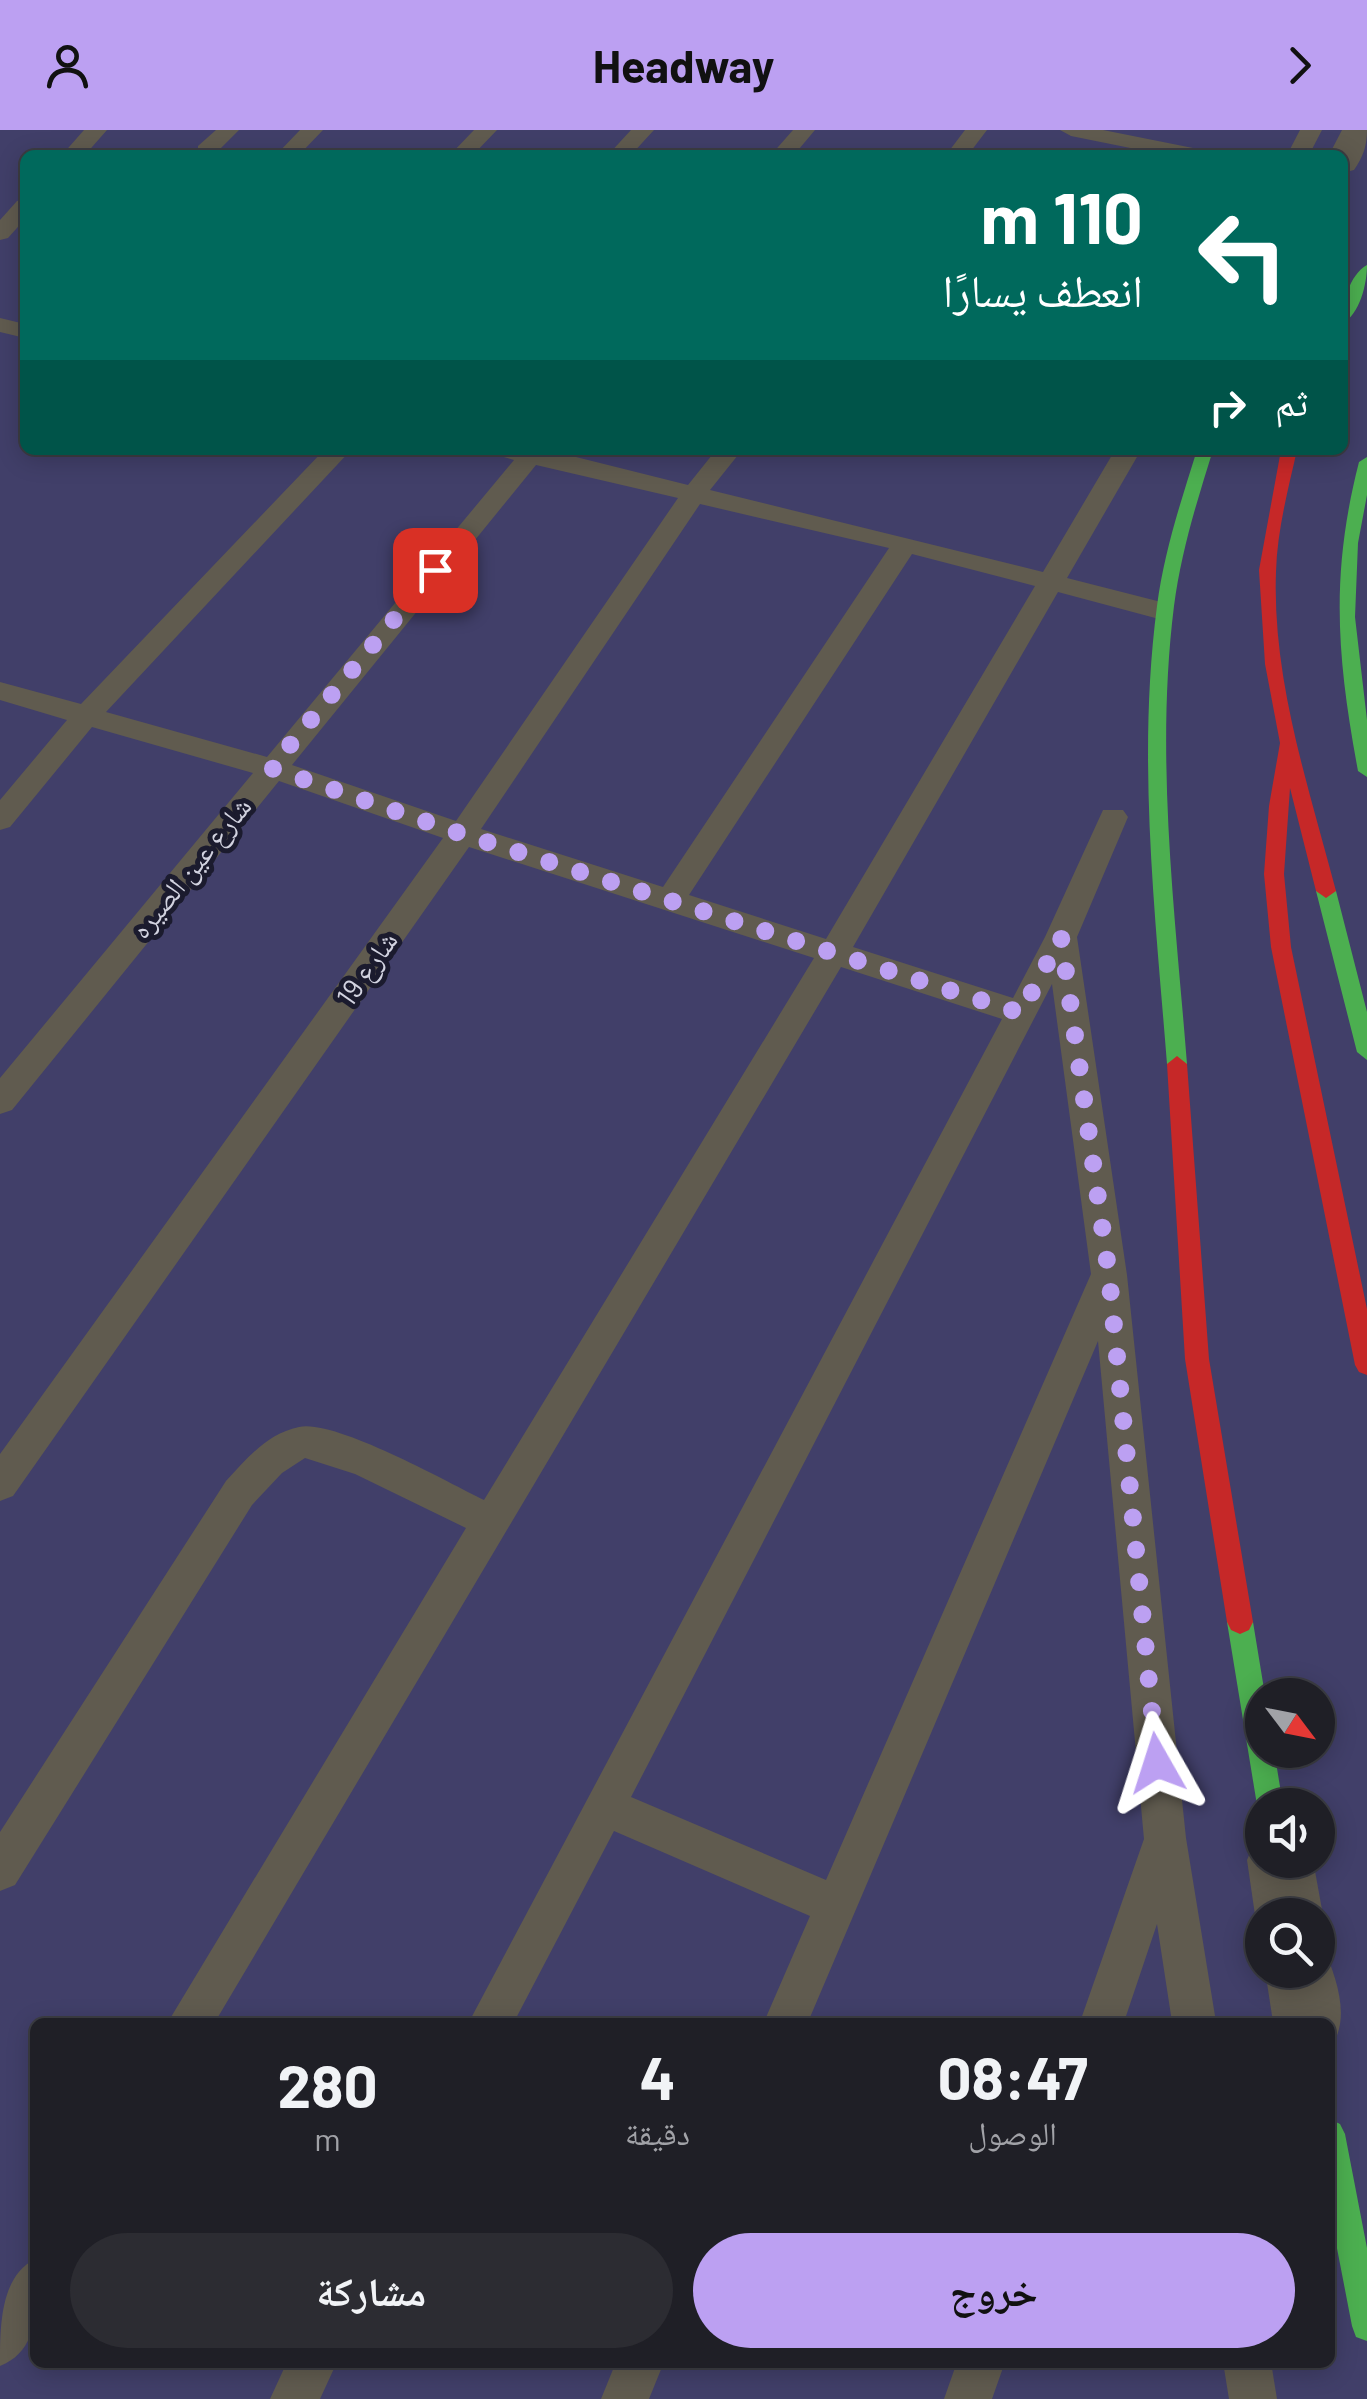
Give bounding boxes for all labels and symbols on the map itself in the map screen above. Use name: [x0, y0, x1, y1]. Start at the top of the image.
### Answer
pin: [393, 528, 478, 613]
street label: شارع عين الصيره: [123, 789, 259, 946]
street label: شارع 19: [328, 924, 405, 1013]
north arrow: [1245, 1678, 1335, 1768]
position arrow: [1105, 1711, 1209, 1815]

